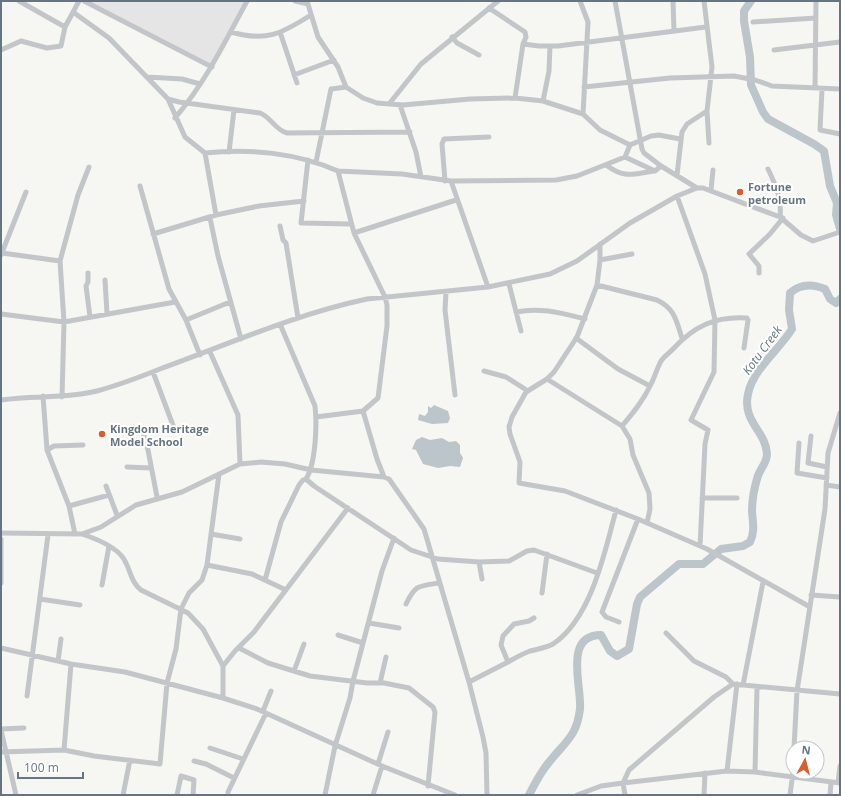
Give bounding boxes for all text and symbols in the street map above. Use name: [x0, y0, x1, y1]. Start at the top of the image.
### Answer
place label: Fortune petroleum: [748, 179, 806, 207]
marker: Fortune petroleum: [735, 187, 745, 197]
water label: Kotu Creek: [738, 321, 786, 378]
place label: Kingdom Heritage Model School: [110, 421, 209, 449]
marker: Kingdom Heritage Model School: [97, 429, 107, 439]
north arrow: [785, 740, 825, 780]
text: N: [801, 742, 812, 758]
scale bar: [18, 754, 83, 780]
text: 100 m: [24, 759, 59, 776]

